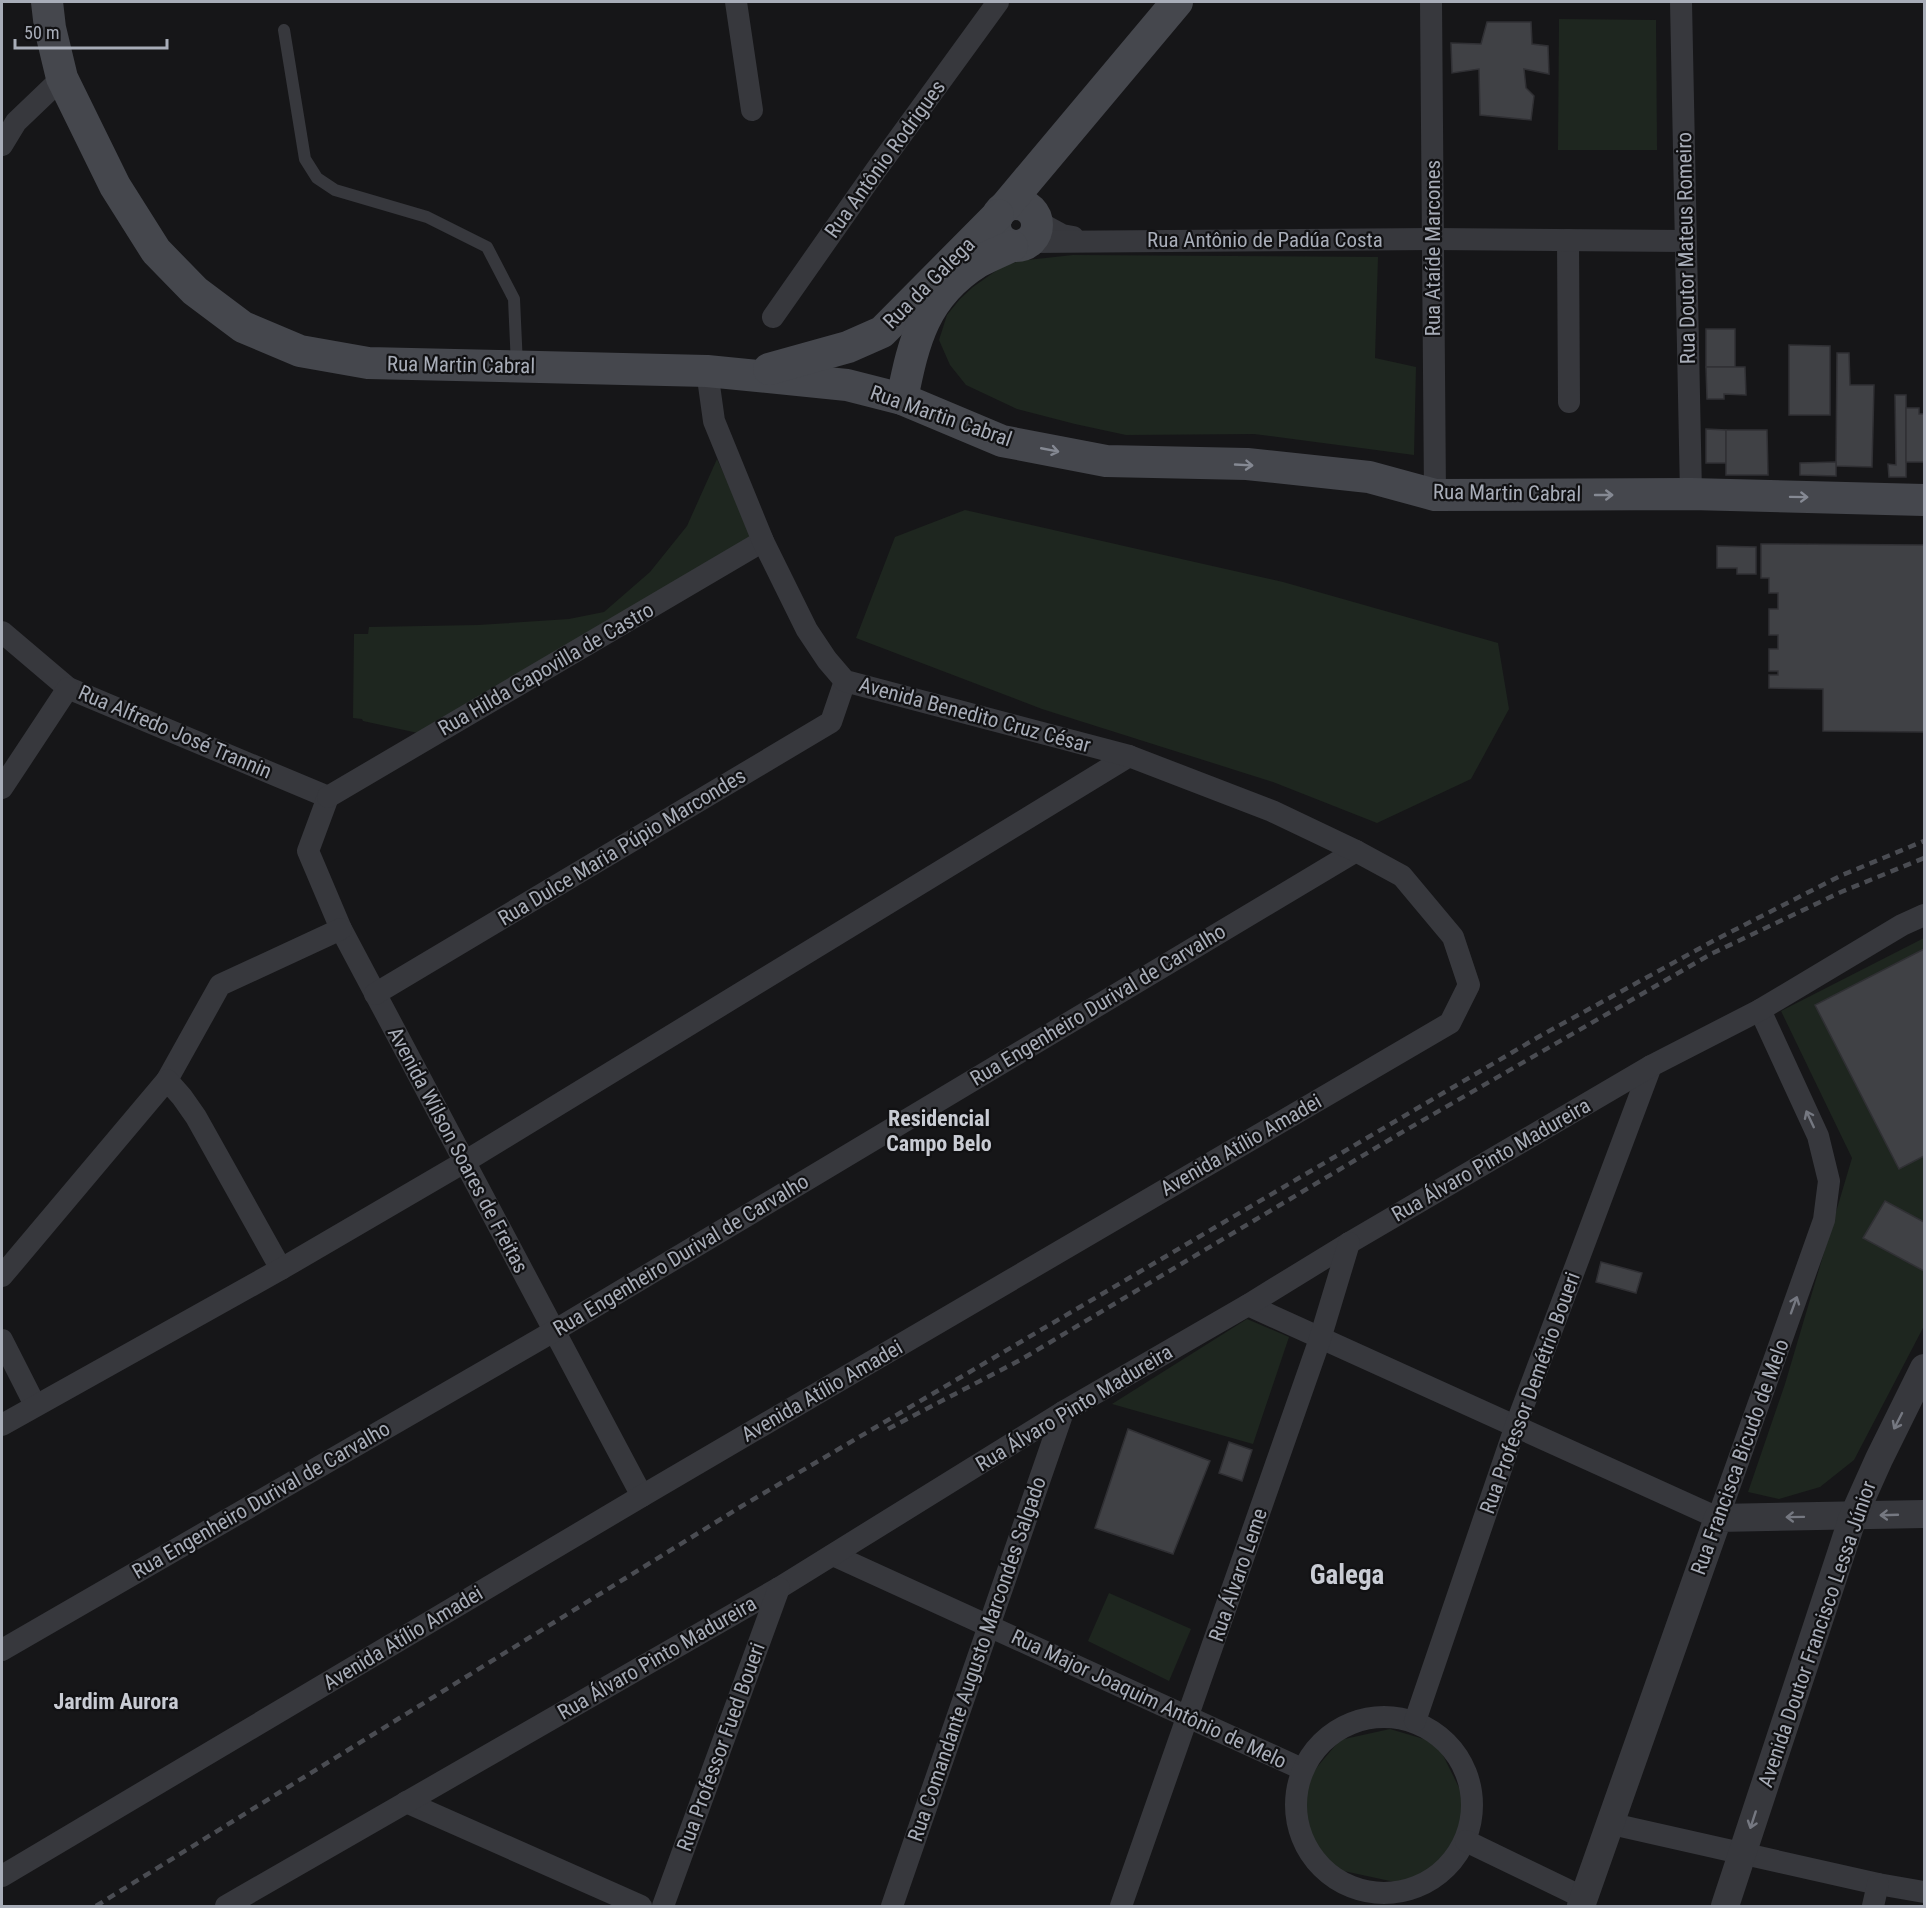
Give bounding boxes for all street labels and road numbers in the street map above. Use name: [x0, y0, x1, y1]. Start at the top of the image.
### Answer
street label: Rua Antônio Rodrigues: [820, 76, 950, 242]
street label: Rua Doutor Mateus Romeiro: [1672, 132, 1700, 364]
street label: Rua Ataíde Marcones: [1421, 160, 1445, 336]
street label: Rua Antônio de Padúa Costa: [1147, 228, 1383, 252]
street label: Rua da Galega: [878, 232, 980, 334]
street label: Rua Martin Cabral: [387, 352, 535, 378]
street label: Rua Martin Cabral: [867, 381, 1015, 451]
street label: Rua Martin Cabral: [1433, 480, 1581, 506]
street label: Rua Hilda Capovilla de Castro: [434, 597, 658, 741]
street label: Avenida Benedito Cruz César: [857, 673, 1093, 757]
street label: Rua Alfredo José Trannin: [75, 680, 275, 784]
street label: Rua Dulce Maria Púpio Marcondes: [494, 764, 750, 930]
street label: Rua Engenheiro Durival de Carvalho: [966, 919, 1230, 1091]
street label: Avenida Wilson Soares de Freitas: [383, 1023, 533, 1277]
street label: Avenida Atílio Amadei: [1156, 1089, 1326, 1201]
street label: Rua Álvaro Pinto Madureira: [1388, 1093, 1594, 1227]
street label: Rua Engenheiro Durival de Carvalho: [549, 1169, 813, 1341]
street label: Rua Professor Demétrio Boueri: [1475, 1269, 1585, 1517]
street label: Avenida Atílio Amadei: [737, 1335, 907, 1447]
street label: Rua Francisca Bicudo de Melo: [1686, 1336, 1794, 1578]
street label: Rua Álvaro Pinto Madureira: [971, 1340, 1177, 1476]
street label: Rua Engenheiro Durival de Carvalho: [128, 1416, 394, 1584]
street label: Rua Comandante Augusto Marcondes Salgado: [903, 1473, 1051, 1845]
street label: Avenida Doutor Francisco Lessa Júnior: [1753, 1478, 1881, 1790]
street label: Rua Álvaro Leme: [1204, 1505, 1272, 1645]
street label: Avenida Atílio Amadei: [319, 1581, 487, 1695]
street label: Rua Álvaro Pinto Madureira: [554, 1591, 760, 1725]
street label: Rua Major Joaquim Antônio de Melo: [1008, 1625, 1290, 1773]
street label: Rua Professor Fued Boueri: [672, 1640, 770, 1854]

